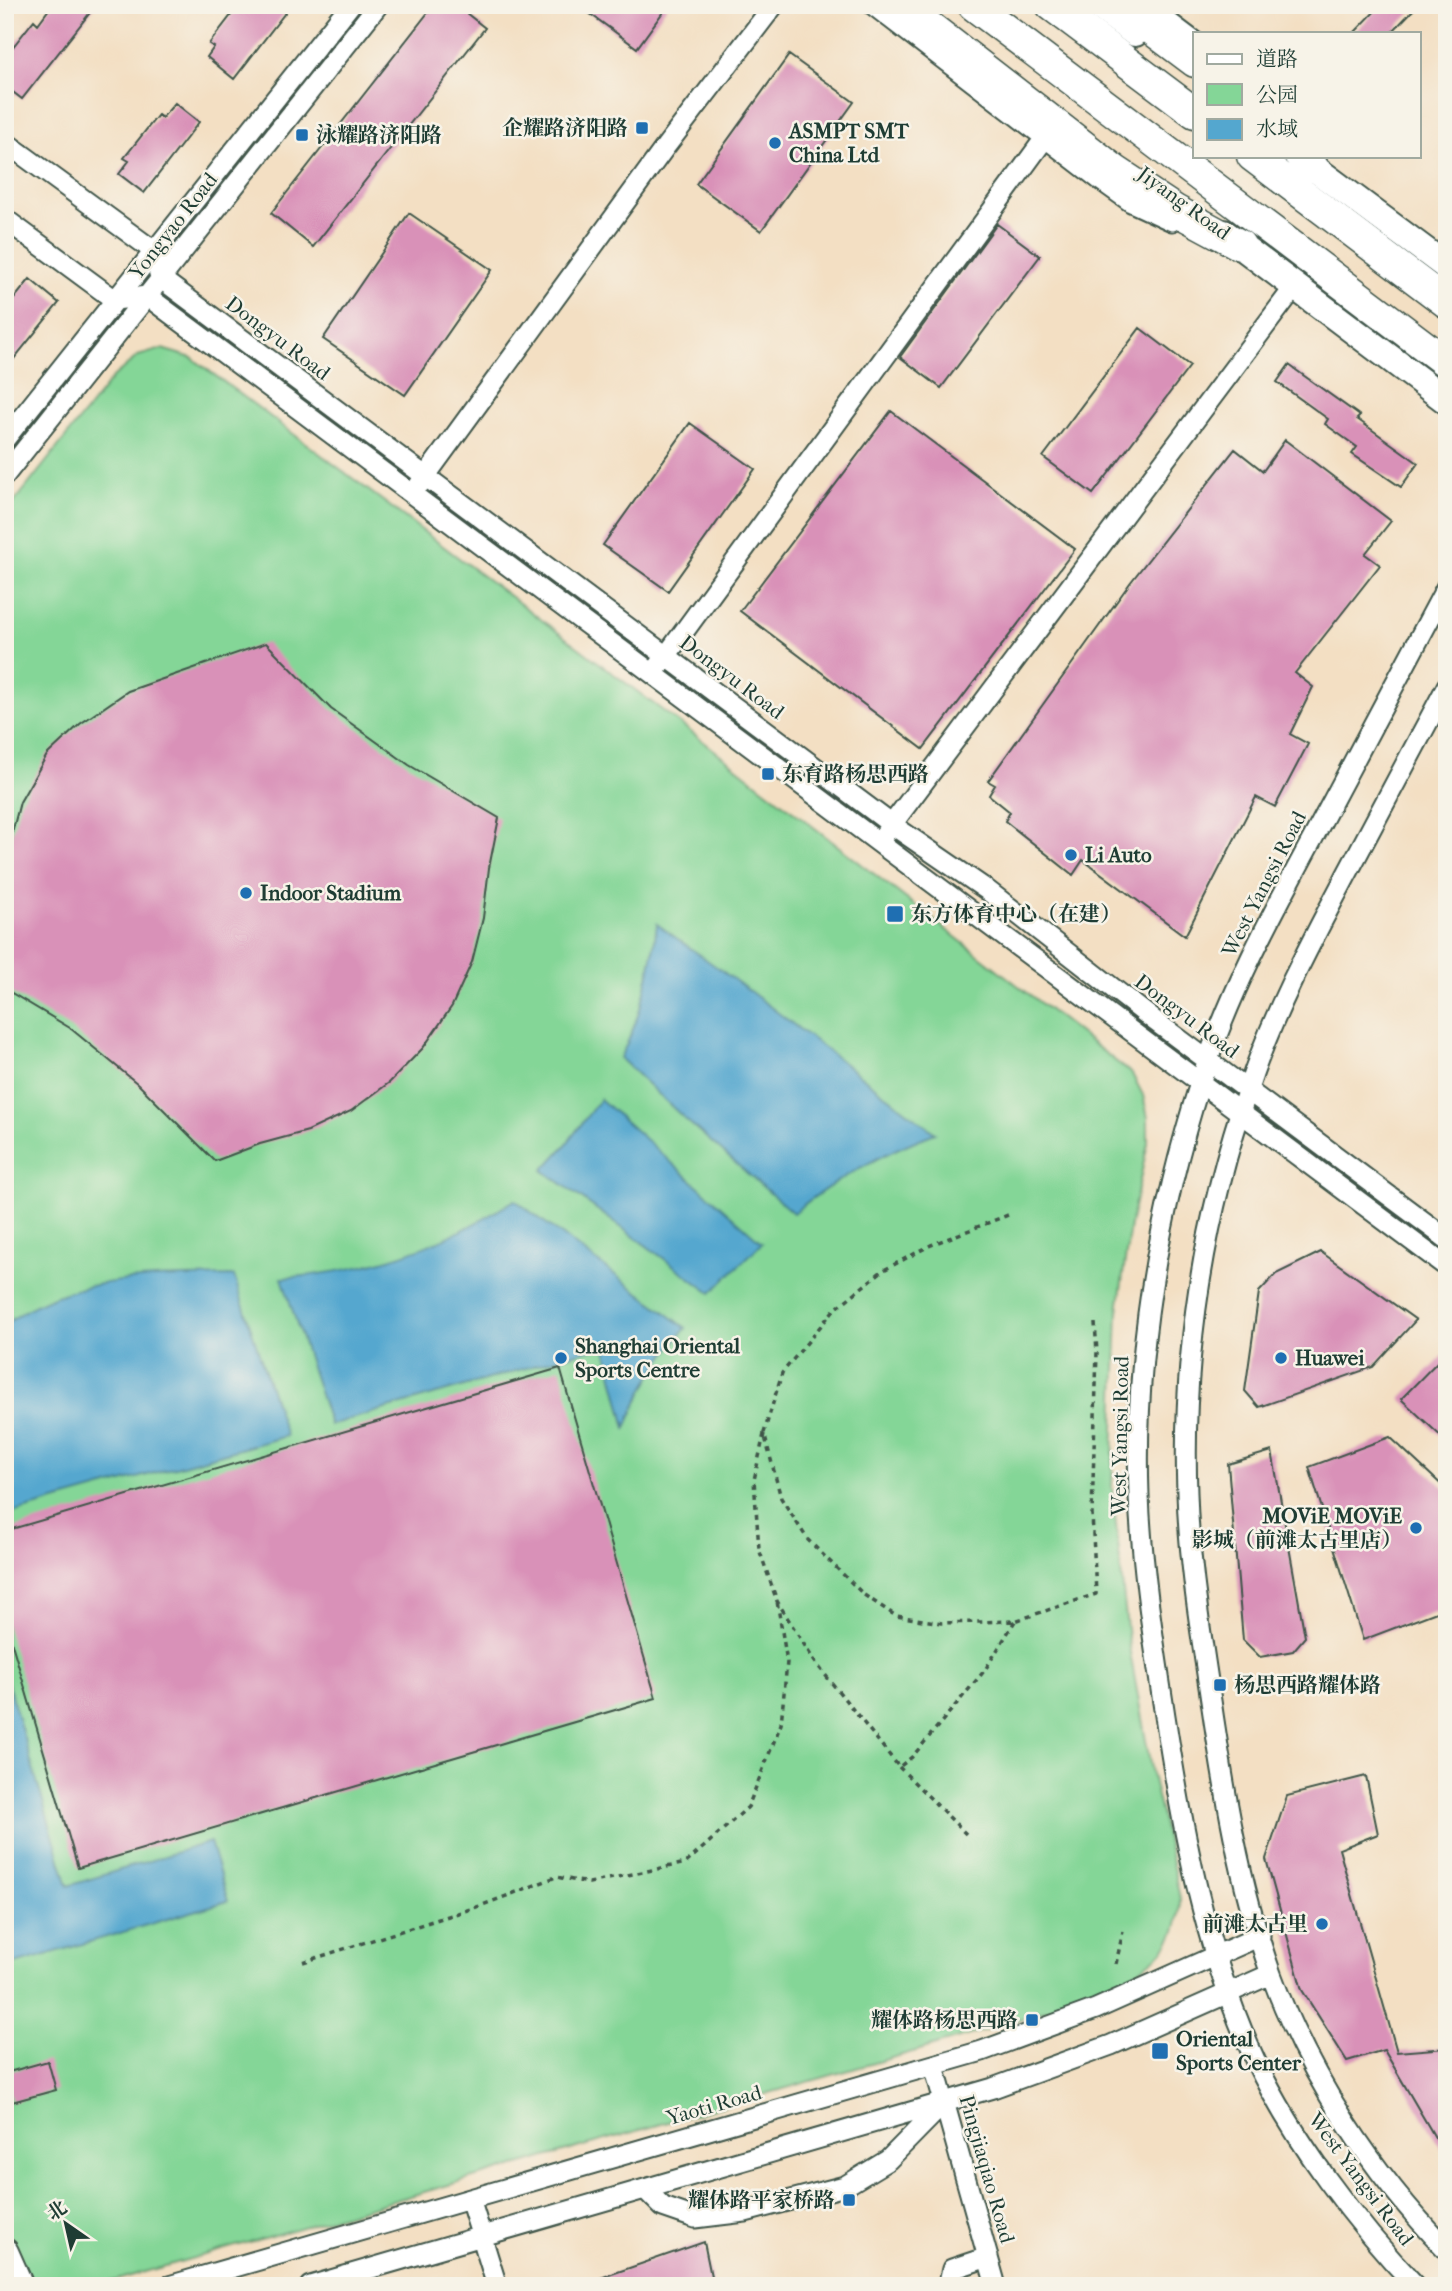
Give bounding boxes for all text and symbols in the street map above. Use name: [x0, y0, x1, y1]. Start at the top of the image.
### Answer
legend: [1193, 32, 1420, 158]
text: 道路: [1256, 47, 1298, 71]
text: 公园: [1256, 83, 1298, 107]
place label: 企耀路济阳路: [502, 116, 628, 140]
text: 水域: [1256, 117, 1298, 141]
place label: ASMPT SMT China Ltd: [787, 119, 909, 167]
marker: 企耀路济阳路: [634, 120, 650, 136]
place label: 泳耀路济阳路: [316, 123, 442, 147]
marker: 泳耀路济阳路: [294, 127, 310, 143]
marker: ASMPT SMT China Ltd: [767, 135, 783, 151]
street label: Jiyang Road: [1131, 160, 1236, 245]
street label: Yongyao Road: [123, 167, 222, 285]
street label: Dongyu Road: [221, 291, 335, 385]
street label: Dongyu Road: [675, 630, 789, 724]
place label: 东育路杨思西路: [782, 762, 929, 786]
marker: 东育路杨思西路: [760, 766, 776, 782]
street label: West Yangsi Road: [1216, 807, 1311, 962]
place label: Li Auto: [1085, 843, 1152, 867]
marker: Li Auto: [1063, 847, 1079, 863]
place label: Indoor Stadium: [260, 881, 402, 905]
marker: Indoor Stadium: [238, 885, 254, 901]
place label: 东方体育中心（在建）: [911, 902, 1121, 926]
marker: 东方体育中心（在建）: [885, 904, 905, 924]
street label: Dongyu Road: [1130, 969, 1244, 1063]
place label: Shanghai Oriental Sports Centre: [575, 1334, 740, 1382]
place label: Huawei: [1295, 1346, 1365, 1370]
marker: Shanghai Oriental Sports Centre: [553, 1350, 569, 1366]
marker: Huawei: [1273, 1350, 1289, 1366]
street label: West Yangsi Road: [1107, 1355, 1133, 1517]
place label: MOViE MOViE 影城（前滩太古里店）: [1192, 1504, 1402, 1552]
marker: MOViE MOViE 影城（前滩太古里店）: [1408, 1520, 1424, 1536]
place label: 杨思西路耀体路: [1234, 1673, 1381, 1697]
marker: 杨思西路耀体路: [1212, 1677, 1228, 1693]
place label: 前滩太古里: [1203, 1912, 1308, 1936]
marker: 前滩太古里: [1314, 1916, 1330, 1932]
place label: 耀体路杨思西路: [871, 2008, 1018, 2032]
marker: 耀体路杨思西路: [1024, 2012, 1040, 2028]
place label: Oriental Sports Center: [1176, 2027, 1302, 2075]
marker: Oriental Sports Center: [1150, 2041, 1170, 2061]
street label: Yaoti Road: [663, 2080, 765, 2130]
street label: Pingjiaqiao Road: [954, 2092, 1020, 2246]
street label: West Yangsi Road: [1303, 2107, 1419, 2251]
place label: 耀体路平家桥路: [688, 2188, 835, 2212]
north arrow: [32, 2190, 102, 2260]
marker: 耀体路平家桥路: [841, 2192, 857, 2208]
text: 北: [43, 2196, 71, 2225]

